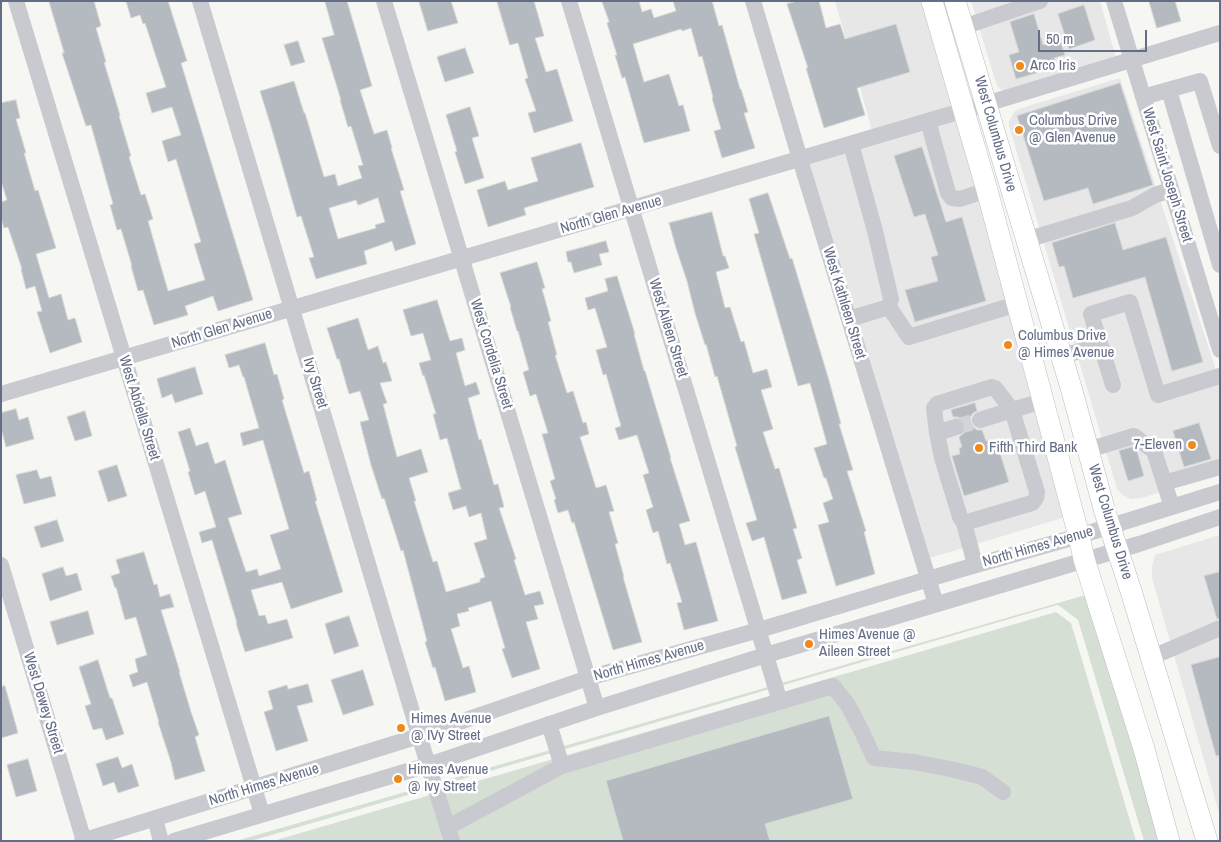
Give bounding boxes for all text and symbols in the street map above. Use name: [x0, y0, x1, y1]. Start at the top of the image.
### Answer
scale bar: [1041, 20, 1150, 52]
text: 50 m: [1046, 28, 1073, 49]
place label: Arco Iris: [1030, 57, 1076, 75]
marker: Arco Iris: [1014, 60, 1026, 72]
street label: West Columbus Drive: [970, 74, 1020, 194]
street label: West Saint Joseph Street: [1138, 106, 1196, 244]
place label: Columbus Drive @ Glen Avenue: [1029, 112, 1117, 147]
marker: Columbus Drive @ Glen Avenue: [1013, 124, 1025, 136]
street label: North Glen Avenue: [558, 192, 664, 238]
street label: West Kathleen Street: [818, 245, 870, 361]
street label: West Aileen Street: [644, 276, 692, 380]
street label: West Cordelia Street: [466, 297, 516, 411]
street label: North Glen Avenue: [169, 305, 275, 353]
place label: Columbus Drive @ Himes Avenue: [1018, 327, 1114, 362]
marker: Columbus Drive @ Himes Avenue: [1002, 339, 1014, 351]
street label: West Abdella Street: [115, 353, 163, 463]
street label: Ivy Street: [299, 356, 331, 410]
place label: 7-Eleven: [1133, 436, 1182, 454]
place label: Fifth Third Bank: [989, 439, 1077, 457]
marker: 7-Eleven: [1186, 439, 1198, 451]
marker: Fifth Third Bank: [973, 442, 985, 454]
street label: West Columbus Drive: [1084, 462, 1136, 582]
street label: North Himes Avenue: [981, 523, 1095, 571]
place label: Himes Avenue @ Aileen Street: [819, 626, 915, 661]
street label: North Himes Avenue: [592, 637, 706, 685]
marker: Himes Avenue @ Aileen Street: [803, 638, 815, 650]
street label: West Dewey Street: [19, 650, 67, 756]
place label: Himes Avenue @ IVy Street: [411, 710, 491, 745]
marker: Himes Avenue @ IVy Street: [395, 722, 407, 734]
street label: North Himes Avenue: [207, 760, 321, 810]
place label: Himes Avenue @ Ivy Street: [408, 761, 488, 796]
marker: Himes Avenue @ Ivy Street: [392, 773, 404, 785]

